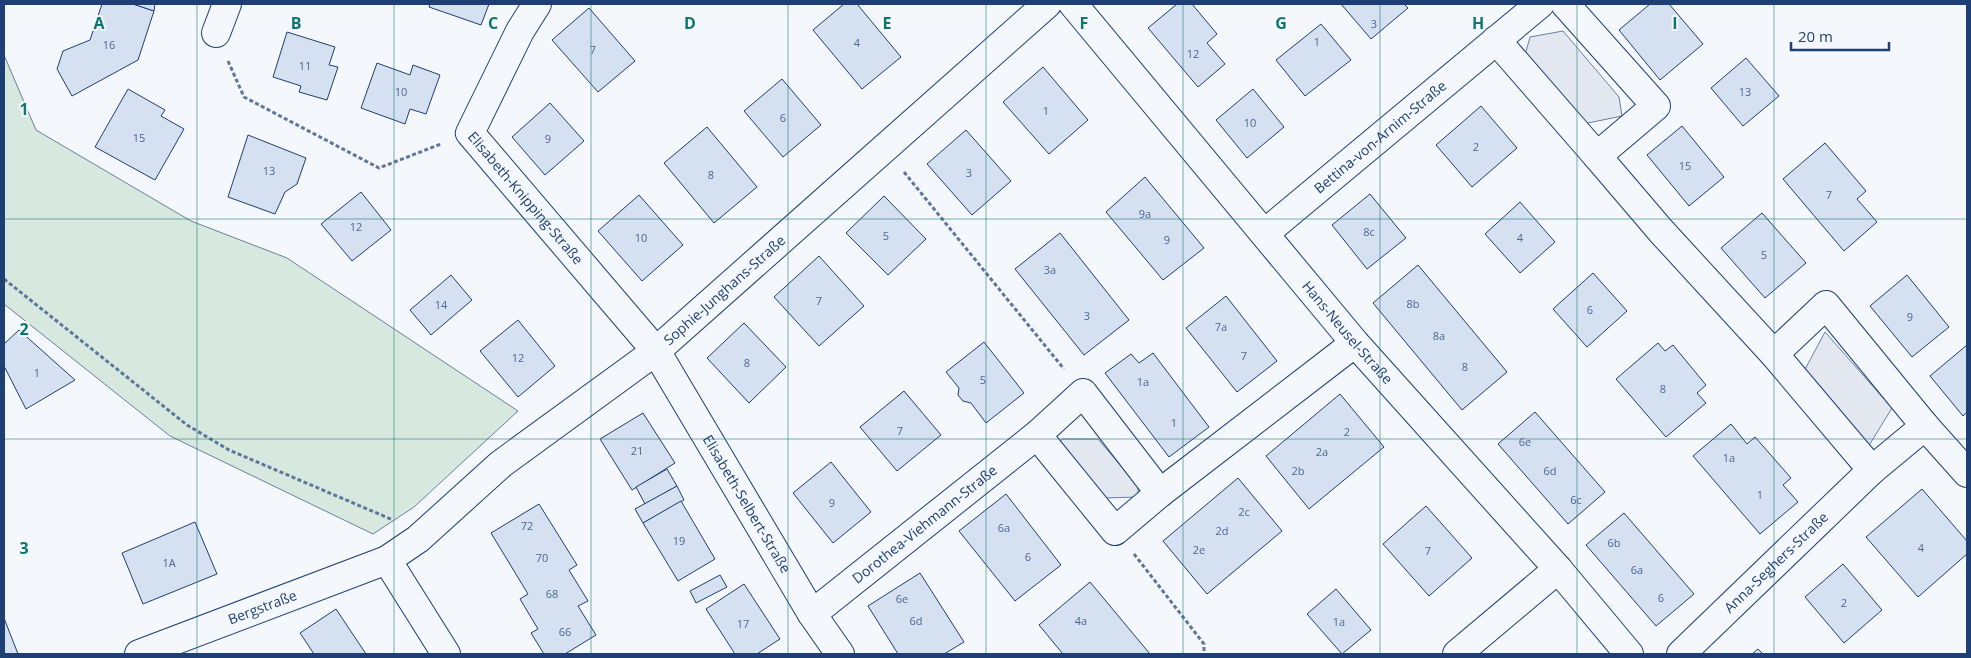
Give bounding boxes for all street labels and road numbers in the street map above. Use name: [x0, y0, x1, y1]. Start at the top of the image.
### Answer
street label: Bettina-von-Arnim-Straße: [1310, 76, 1450, 197]
street label: Elisabeth-Knipping-Straße: [464, 127, 588, 268]
street label: Sophie-Junghans-Straße: [659, 231, 789, 349]
street label: Hans-Neusel-Straße: [1298, 277, 1397, 388]
street label: Elisabeth-Selbert-Straße: [699, 431, 796, 576]
street label: Dorothea-Viehmann-Straße: [848, 460, 1001, 587]
street label: Anna-Seghers-Straße: [1720, 507, 1832, 617]
street label: Bergstraße: [225, 585, 299, 628]

